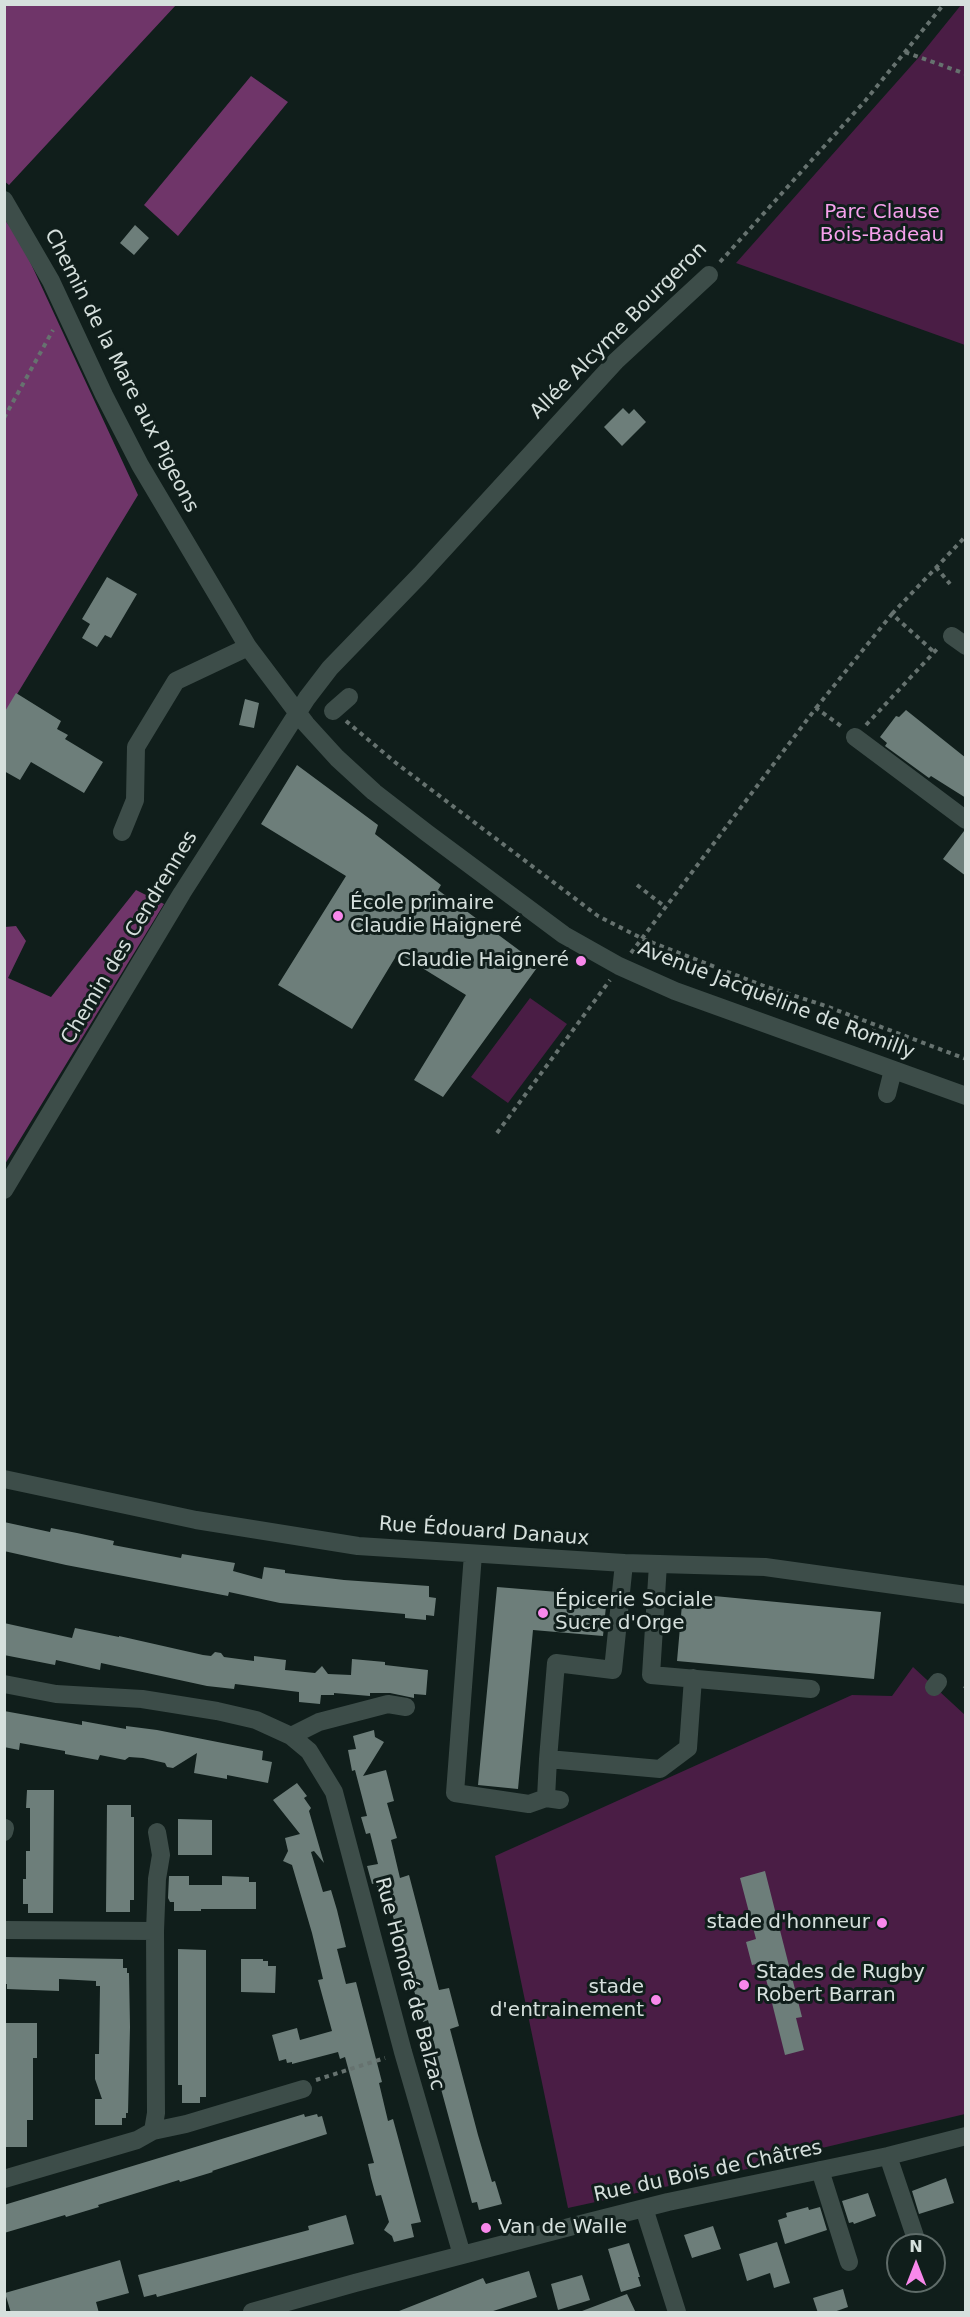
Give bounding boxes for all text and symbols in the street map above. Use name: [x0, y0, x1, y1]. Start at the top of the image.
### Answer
park label: Parc Clause Bois-Badeau: [820, 201, 944, 248]
street label: Chemin de la Mare aux Pigeons: [39, 225, 203, 517]
street label: Allée Alcyme Bourgeron: [526, 238, 712, 424]
street label: Chemin des Cendrennes: [57, 827, 203, 1049]
place label: École primaire Claudie Haigneré: [350, 892, 522, 939]
marker: École primaire Claudie Haigneré: [331, 909, 345, 923]
street label: Avenue Jacqueline de Romilly: [634, 937, 918, 1065]
place label: Claudie Haigneré: [397, 949, 569, 973]
marker: Claudie Haigneré: [574, 954, 588, 968]
street label: Rue Édouard Danaux: [378, 1513, 590, 1551]
place label: Épicerie Sociale Sucre d'Orge: [555, 1589, 713, 1636]
marker: Épicerie Sociale Sucre d'Orge: [536, 1606, 550, 1620]
street label: Rue Honoré de Balzac: [369, 1875, 449, 2093]
place label: stade d'honneur: [706, 1911, 870, 1935]
marker: stade d'honneur: [875, 1916, 889, 1930]
place label: Stades de Rugby Robert Barran: [756, 1961, 925, 2008]
place label: stade d'entrainement: [490, 1976, 644, 2023]
marker: Stades de Rugby Robert Barran: [737, 1978, 751, 1992]
marker: stade d'entrainement: [649, 1993, 663, 2007]
street label: Rue du Bois de Châtres: [592, 2136, 824, 2208]
place label: Van de Walle: [498, 2216, 627, 2240]
marker: Van de Walle: [479, 2221, 493, 2235]
north arrow: [886, 2233, 946, 2293]
text: N: [909, 2237, 923, 2256]

